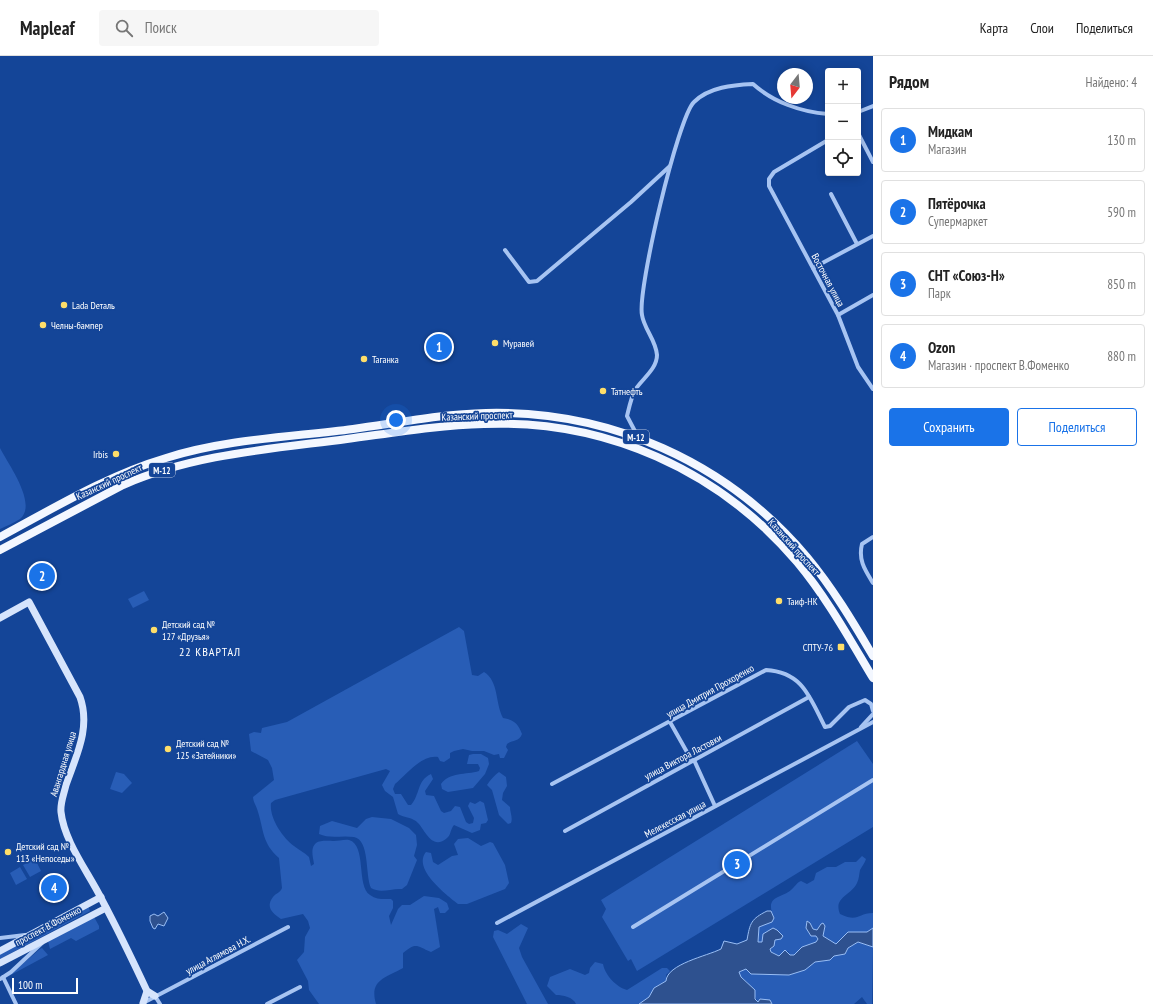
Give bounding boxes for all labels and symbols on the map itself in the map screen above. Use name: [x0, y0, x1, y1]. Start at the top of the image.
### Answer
north arrow: [777, 68, 813, 104]
street label: Восточная улица: [808, 251, 848, 309]
place label: Lada Dеталь: [72, 299, 115, 312]
marker: Lada Dеталь: [59, 300, 69, 310]
place label: Челны-бампер: [51, 319, 103, 332]
marker: Челны-бампер: [38, 320, 48, 330]
pin: 1: [426, 332, 452, 362]
place label: Муравей: [503, 337, 534, 350]
marker: Муравей: [490, 338, 500, 348]
place label: Таганка: [372, 353, 399, 366]
marker: Таганка: [359, 354, 369, 364]
place label: Татнефть: [611, 385, 643, 398]
marker: Татнефть: [598, 386, 608, 396]
street label: Казанский проспект: [441, 408, 514, 424]
your location: [386, 410, 406, 430]
road number: М-12: [623, 430, 649, 444]
place label: Irbis: [93, 448, 109, 461]
marker: Irbis: [111, 449, 121, 459]
street label: Казанский проспект: [74, 461, 145, 503]
road number: М-12: [149, 463, 175, 477]
street label: Казанский проспект: [765, 516, 823, 578]
pin: 2: [29, 561, 55, 591]
place label: Таиф-НК: [787, 595, 818, 608]
marker: Таиф-НК: [774, 596, 784, 606]
place label: Детский сад № 127 «Друзья»: [162, 618, 215, 643]
marker: Детский сад № 127 «Друзья»: [149, 625, 159, 635]
place label: СПТУ-76: [803, 641, 833, 654]
marker: СПТУ-76: [836, 642, 846, 652]
district label: 22 КВАРТАЛ: [179, 644, 241, 659]
street label: улица Дмитрия Прохоренко: [664, 661, 756, 721]
street label: Авангардная улица: [47, 730, 79, 798]
street label: улица Виктора Ластовки: [642, 731, 724, 783]
place label: Детский сад № 125 «Затейники»: [176, 737, 236, 762]
marker: Детский сад № 125 «Затейники»: [163, 744, 173, 754]
street label: Мелекесская улица: [642, 797, 708, 841]
place label: Детский сад № 113 «Непоседы»: [16, 840, 75, 865]
marker: Детский сад № 113 «Непоседы»: [3, 847, 13, 857]
pin: 3: [724, 849, 750, 879]
pin: 4: [41, 873, 67, 903]
street label: проспект В.Фоменко: [13, 903, 83, 949]
street label: улица Аглямова Н.Х.: [183, 932, 253, 978]
scale bar: [12, 976, 78, 995]

